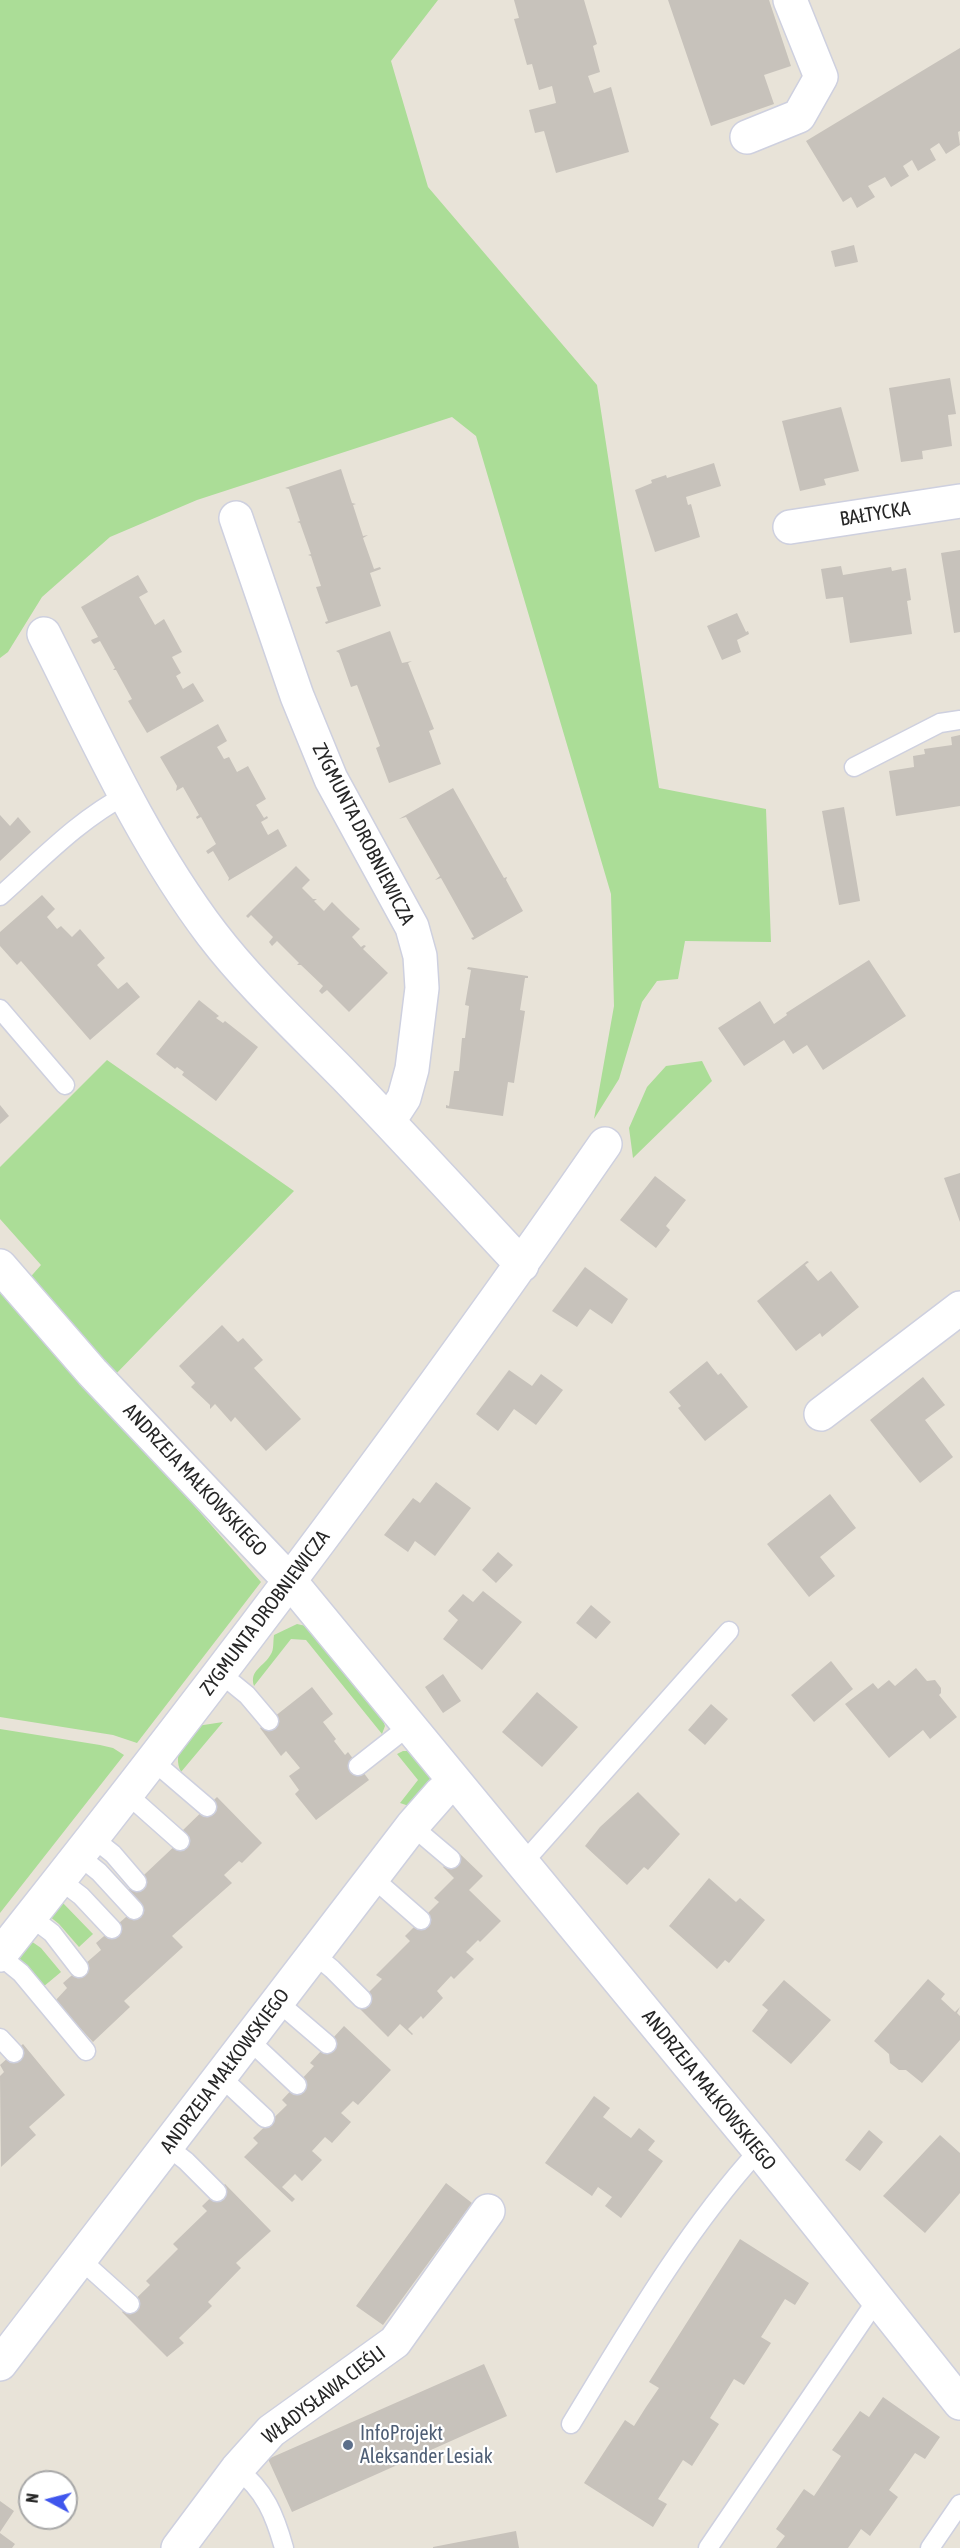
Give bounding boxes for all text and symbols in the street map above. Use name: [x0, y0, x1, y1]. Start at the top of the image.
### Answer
street label: BAŁTYCKA: [838, 497, 912, 531]
street label: ZYGMUNTA DROBNIEWICZA: [307, 739, 419, 929]
street label: ANDRZEJA MAŁKOWSKIEGO: [118, 1399, 272, 1561]
street label: ZYGMUNTA DROBNIEWICZA: [195, 1526, 335, 1700]
street label: ANDRZEJA MAŁKOWSKIEGO: [155, 1984, 295, 2158]
street label: ANDRZEJA MAŁKOWSKIEGO: [637, 2005, 781, 2175]
street label: WŁADYSŁAWA CIEŚLI: [258, 2341, 390, 2449]
place label: InfoProjekt Aleksander Lesiak: [360, 2422, 493, 2469]
marker: InfoProjekt Aleksander Lesiak: [341, 2438, 355, 2452]
north arrow: [18, 2470, 78, 2530]
text: N: [23, 2492, 42, 2504]

